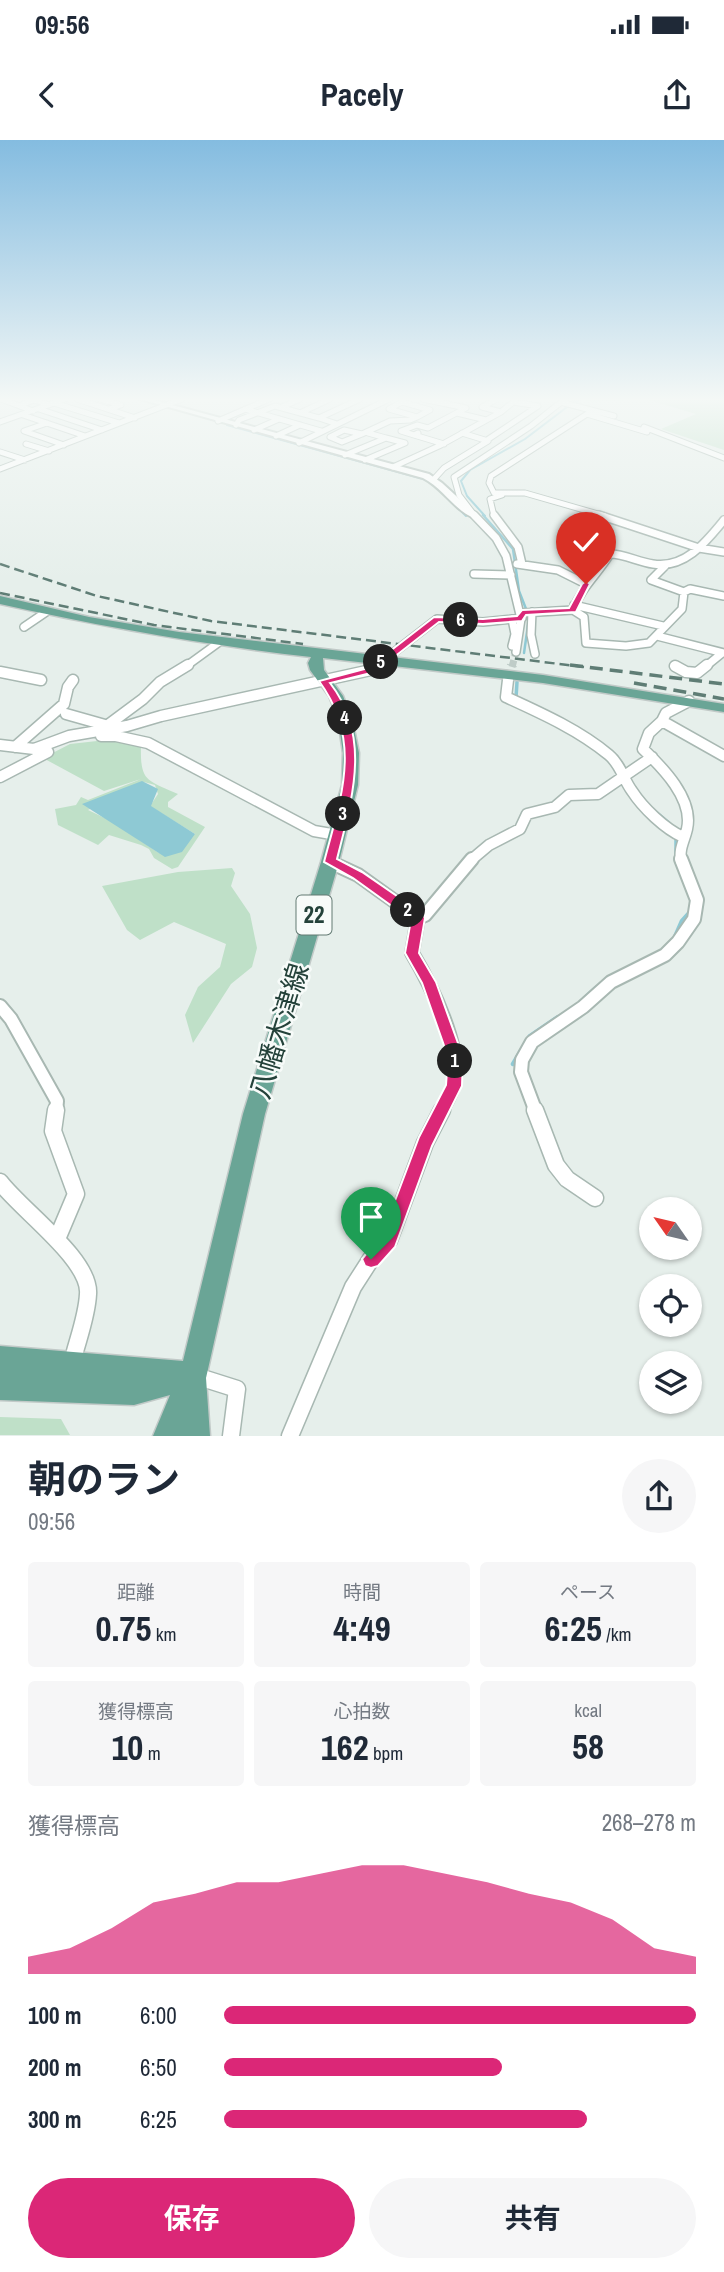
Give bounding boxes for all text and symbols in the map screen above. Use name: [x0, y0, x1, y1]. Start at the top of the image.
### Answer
text: 09:56: [35, 7, 90, 42]
text: Pacely: [320, 73, 404, 116]
icon: back: [28, 76, 66, 114]
icon: share: [658, 76, 696, 114]
pin: [556, 512, 616, 584]
icon: check: [567, 523, 605, 561]
pin: 6: [444, 602, 478, 638]
text: 6: [456, 606, 465, 632]
pin: 5: [364, 644, 398, 680]
text: 5: [376, 648, 385, 674]
pin: 4: [328, 700, 362, 736]
text: 4: [340, 704, 349, 730]
pin: 3: [326, 796, 360, 832]
text: 3: [338, 800, 347, 826]
pin: 2: [390, 892, 426, 928]
road number: 22: [296, 895, 332, 934]
text: 2: [403, 896, 412, 922]
street label: 八幡木津線: [240, 958, 318, 1104]
pin: 1: [438, 1044, 472, 1079]
text: 1: [450, 1047, 459, 1073]
pin: [341, 1187, 401, 1259]
north arrow: [639, 1197, 702, 1260]
map controls: [639, 1197, 702, 1414]
icon: arrive: [352, 1198, 390, 1236]
button: locate: [639, 1274, 702, 1337]
button: layers: [639, 1351, 702, 1414]
text: 朝のラン: [28, 1454, 180, 1505]
button: share: [622, 1459, 696, 1533]
text: 09:56: [28, 1506, 75, 1537]
text: 距離: [117, 1579, 155, 1605]
text: 時間: [343, 1579, 381, 1605]
text: ペース: [560, 1579, 616, 1605]
text: 0.75: [96, 1605, 151, 1652]
text: 4:49: [333, 1605, 391, 1652]
text: 6:25: [545, 1605, 602, 1652]
text: km: [151, 1621, 176, 1647]
text: /km: [602, 1621, 631, 1647]
text: kcal: [574, 1697, 602, 1723]
text: 獲得標高: [98, 1698, 174, 1724]
text: 心拍数: [333, 1698, 391, 1724]
text: 58: [572, 1723, 604, 1770]
text: 10: [111, 1724, 143, 1771]
text: 162: [321, 1724, 369, 1771]
text: m: [143, 1740, 161, 1766]
text: bpm: [369, 1740, 403, 1766]
text: 268–278 m: [602, 1807, 696, 1838]
text: 獲得標高: [28, 1810, 120, 1841]
text: 100 m: [28, 2000, 81, 2031]
text: 6:00: [140, 2000, 177, 2031]
text: 200 m: [28, 2052, 81, 2083]
text: 6:50: [140, 2052, 177, 2083]
text: 300 m: [28, 2104, 81, 2135]
text: 6:25: [140, 2104, 177, 2135]
button: 保存: [28, 2178, 355, 2258]
button: 共有: [369, 2178, 696, 2258]

